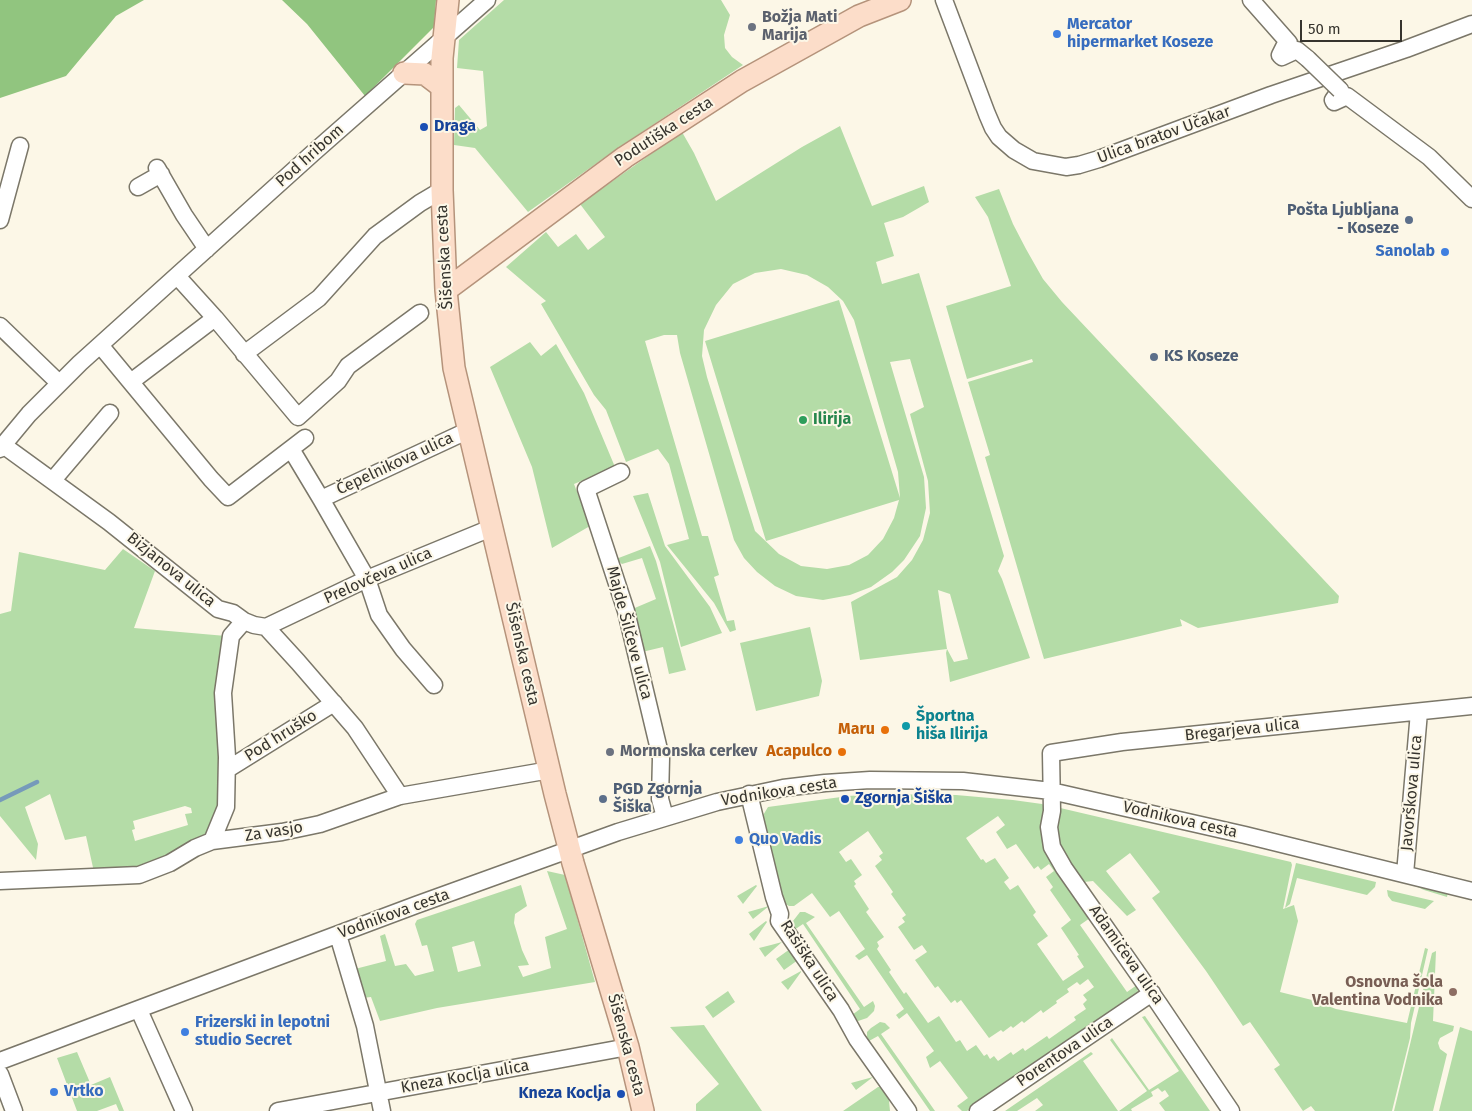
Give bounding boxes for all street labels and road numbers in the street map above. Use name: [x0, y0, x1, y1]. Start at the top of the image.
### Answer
street label: Podutiška cesta: [611, 93, 717, 171]
street label: Ulica bratov Učakar: [1095, 102, 1233, 168]
street label: Pod hribom: [272, 121, 348, 191]
street label: Šišenska cesta: [433, 204, 457, 310]
street label: Čepelnikova ulica: [334, 429, 456, 499]
street label: Bizjanova ulica: [123, 528, 219, 612]
street label: Prelovčeva ulica: [321, 544, 435, 608]
street label: Majde Šilčeve ulica: [602, 564, 656, 702]
street label: Šišenska cesta: [501, 601, 543, 707]
street label: Pod hruško: [241, 706, 321, 766]
street label: Bregarjeva ulica: [1184, 714, 1300, 746]
street label: Javorškova ulica: [1397, 734, 1427, 852]
street label: Vodnikova cesta: [720, 773, 838, 811]
street label: Vodnikova cesta: [1121, 797, 1239, 843]
street label: Za vasjo: [244, 818, 304, 846]
street label: Vodnikova cesta: [336, 885, 452, 943]
street label: Adamičeva ulica: [1085, 902, 1167, 1008]
street label: Rašiška ulica: [776, 917, 842, 1005]
street label: Šišenska cesta: [603, 992, 649, 1098]
street label: Porentova ulica: [1013, 1013, 1117, 1091]
street label: Kneza Koclja ulica: [399, 1056, 531, 1098]

